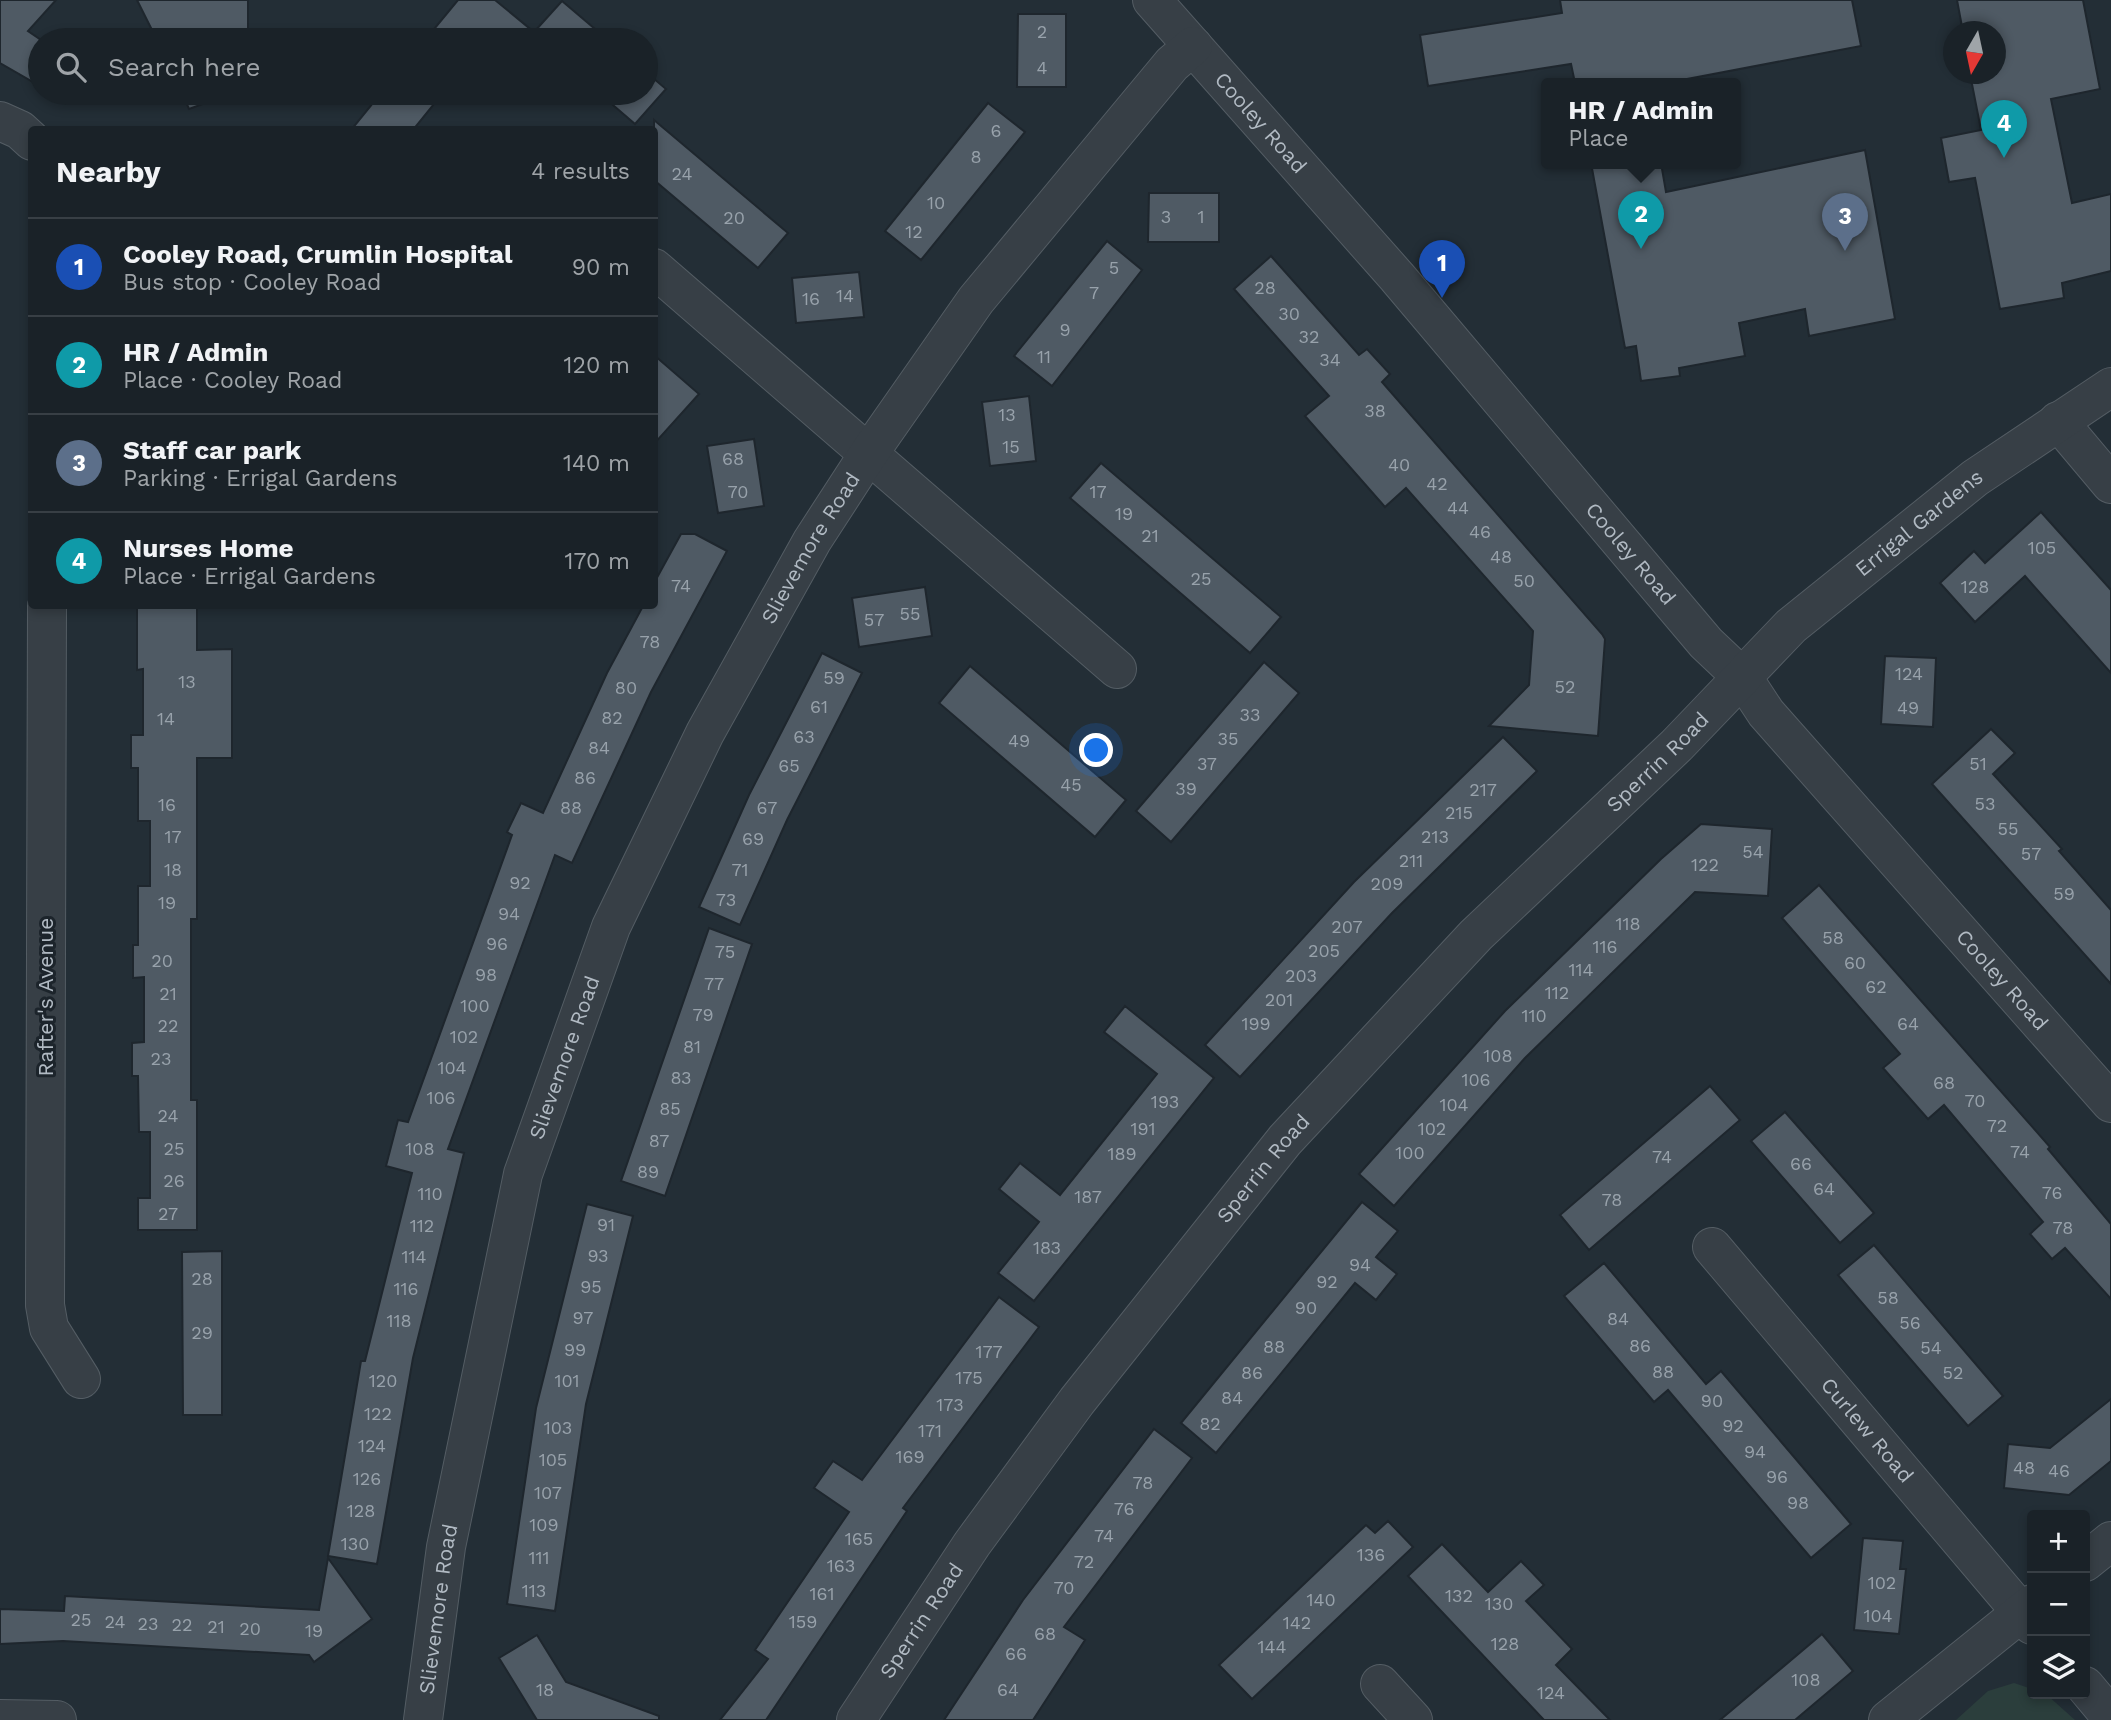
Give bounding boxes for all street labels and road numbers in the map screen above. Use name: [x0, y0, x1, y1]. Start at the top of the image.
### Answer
street label: Cooley Road: [1210, 67, 1312, 178]
street label: Errigal Gardens: [1850, 463, 1987, 581]
street label: Slievemore Road: [755, 468, 865, 628]
street label: Cooley Road: [1581, 497, 1681, 610]
street label: Sperrin Road: [1601, 707, 1714, 817]
street label: Rafter's Avenue: [33, 918, 58, 1076]
street label: Cooley Road: [1951, 924, 2054, 1035]
street label: Slievemore Road: [523, 972, 605, 1143]
street label: Sperrin Road: [1211, 1109, 1315, 1228]
street label: Curlew Road: [1816, 1372, 1919, 1487]
street label: Slievemore Road: [414, 1521, 462, 1696]
street label: Sperrin Road: [874, 1558, 968, 1683]

